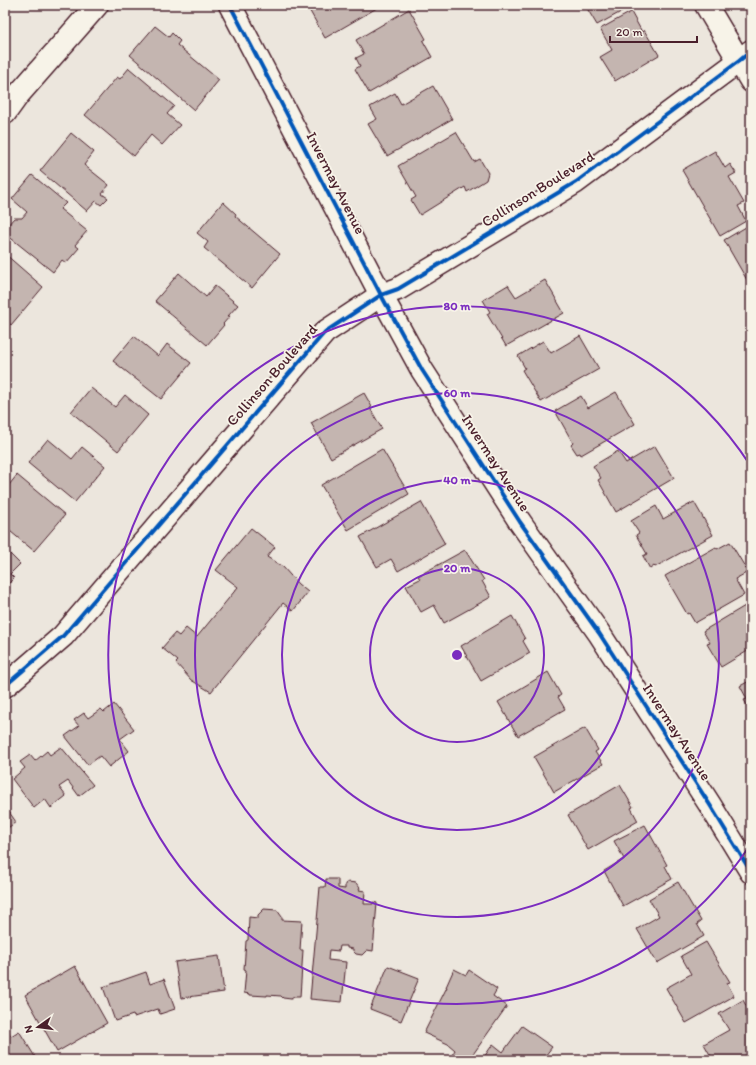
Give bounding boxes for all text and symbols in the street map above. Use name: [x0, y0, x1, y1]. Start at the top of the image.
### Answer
scale bar: [610, 18, 697, 44]
text: 20 m: [616, 25, 643, 39]
street label: Invermay Avenue: [303, 129, 369, 237]
street label: Collinson Boulevard: [478, 147, 598, 231]
text: 80 m: [444, 299, 471, 313]
street label: Collinson Boulevard: [223, 320, 321, 430]
text: 60 m: [444, 386, 471, 400]
street label: Invermay Avenue: [458, 411, 534, 515]
text: 40 m: [443, 473, 472, 487]
text: 20 m: [444, 561, 471, 575]
centre of rings: [450, 648, 464, 662]
street label: Invermay Avenue: [639, 680, 715, 784]
north arrow: [18, 1007, 58, 1047]
text: N: [22, 1024, 36, 1034]

